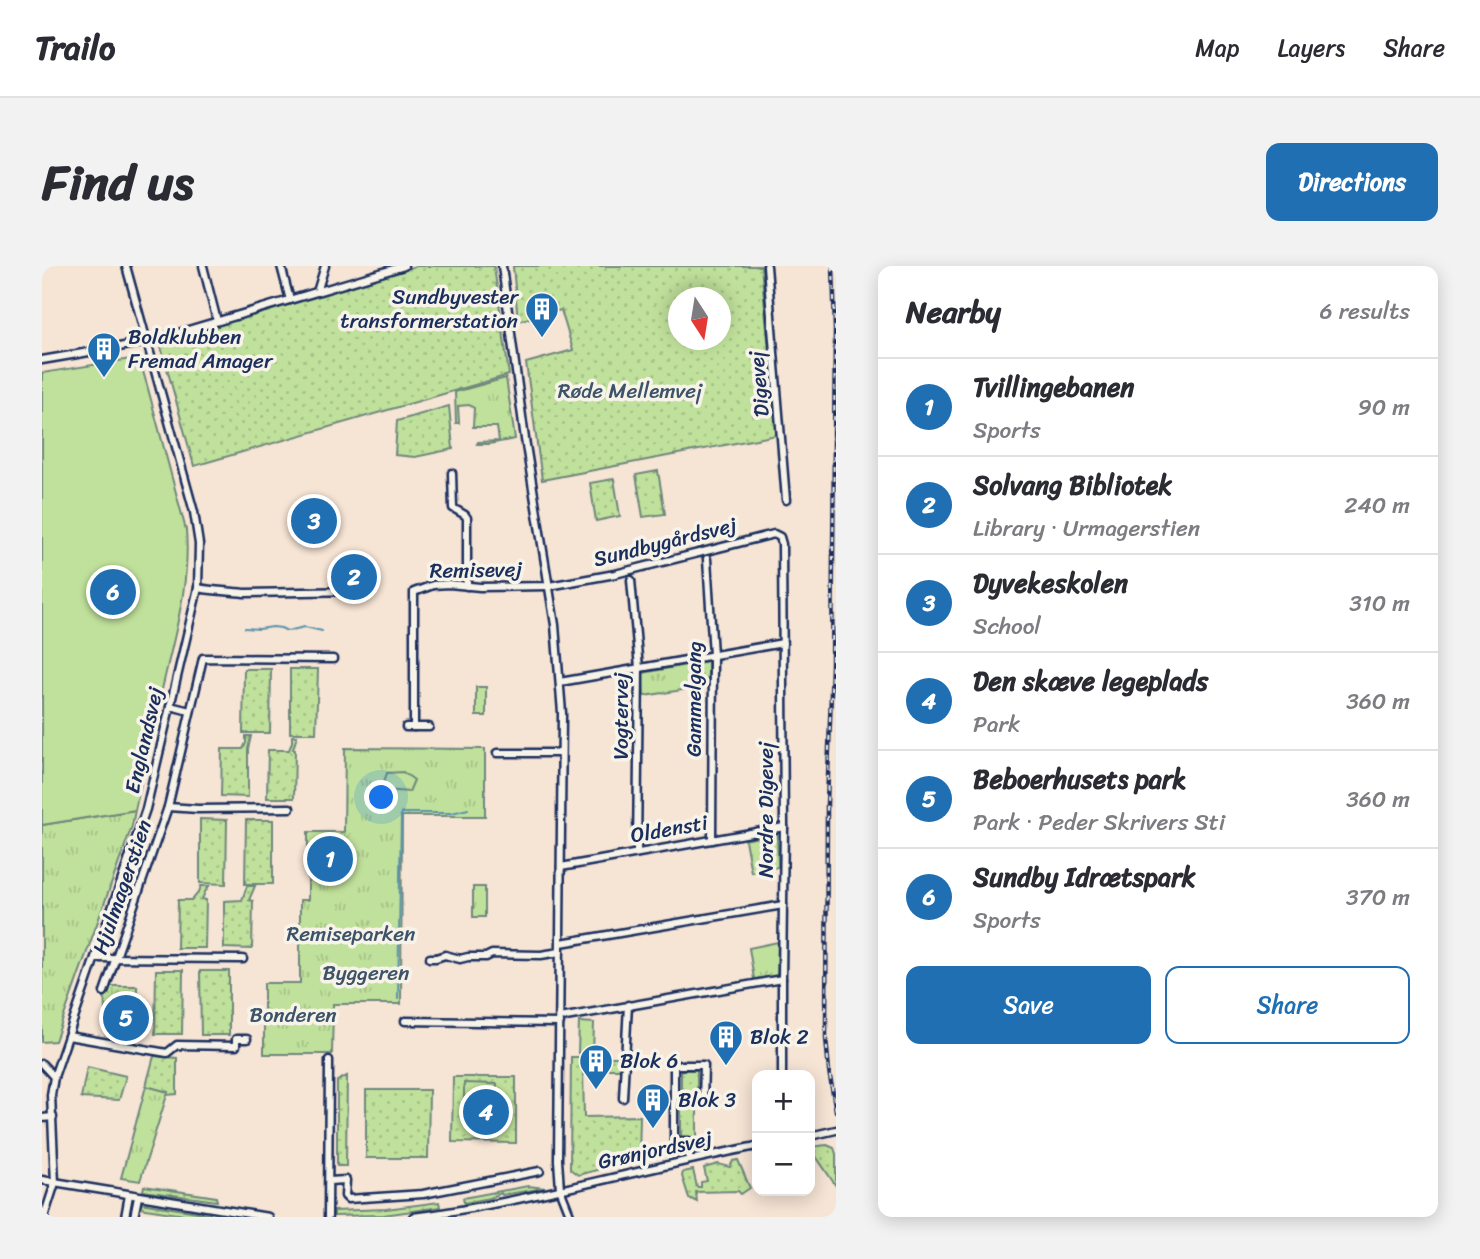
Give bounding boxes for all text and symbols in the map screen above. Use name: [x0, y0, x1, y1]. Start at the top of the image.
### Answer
text: Trailo: [35, 19, 115, 77]
text: Map: [1195, 27, 1240, 69]
text: Layers: [1278, 27, 1345, 69]
text: Share: [1383, 27, 1445, 69]
text: Find us: [42, 139, 194, 226]
button: Directions: [1266, 143, 1438, 221]
place label: Sundbyvester transformerstation: [340, 278, 519, 340]
text: Nearby: [906, 285, 1001, 339]
north arrow: [668, 287, 731, 350]
building icon: Sundbyvester transformerstation: [523, 290, 561, 339]
text: 6 results: [1320, 291, 1410, 332]
place label: Boldklubben Fremad Amager: [128, 318, 274, 380]
building icon: Boldklubben Fremad Amager: [85, 330, 123, 379]
street label: Digevej: [737, 349, 781, 418]
text: Tvillingebanen: [973, 364, 1134, 410]
park label: Røde Mellemvej: [558, 372, 703, 410]
text: 1: [924, 387, 934, 428]
text: 90 m: [1358, 387, 1410, 428]
text: Sports: [973, 410, 1041, 451]
text: Solvang Bibliotek: [973, 462, 1172, 508]
text: 2: [922, 485, 936, 526]
text: 240 m: [1344, 485, 1410, 526]
pin: 3: [291, 495, 337, 547]
street label: Sundbygårdsvej: [589, 506, 741, 578]
text: Library · Urmagerstien: [973, 508, 1200, 549]
street label: Remisevej: [429, 550, 523, 590]
pin: 2: [331, 551, 377, 603]
text: Dyvekeskolen: [973, 560, 1128, 606]
pin: 6: [90, 566, 136, 618]
text: 3: [923, 583, 935, 624]
text: 310 m: [1349, 583, 1410, 624]
text: School: [973, 606, 1041, 647]
street label: Gammelgang: [675, 641, 713, 757]
text: Den skæve legeplads: [973, 658, 1208, 704]
street label: Vogtervej: [602, 672, 640, 760]
text: 4: [922, 681, 936, 722]
text: 360 m: [1346, 681, 1410, 722]
street label: Englandsvej: [113, 683, 175, 797]
text: Park: [973, 704, 1020, 745]
street label: Nordre Digevej: [747, 741, 785, 878]
text: Beboerhusets park: [973, 756, 1186, 802]
text: 5: [922, 779, 936, 820]
text: 360 m: [1346, 779, 1410, 820]
your location: [364, 780, 398, 814]
text: Park · Peder Skrivers Sti: [973, 802, 1225, 843]
street label: Oldensti: [628, 803, 712, 854]
street label: Hjulmagerstien: [81, 814, 163, 960]
pin: 1: [307, 833, 353, 885]
text: Sundby Idrætspark: [973, 854, 1196, 900]
text: 6: [922, 877, 936, 918]
text: 370 m: [1346, 877, 1410, 918]
text: Sports: [973, 900, 1041, 941]
park label: Remiseparken: [287, 915, 415, 953]
park label: Byggeren: [323, 954, 409, 992]
button: Save: [906, 966, 1151, 1044]
button: Share: [1165, 966, 1410, 1044]
pin: 5: [103, 992, 149, 1044]
park label: Bonderen: [249, 996, 337, 1034]
building icon: Blok 2: [707, 1018, 745, 1067]
place label: Blok 2: [750, 1018, 809, 1056]
building icon: Blok 6: [577, 1042, 615, 1091]
place label: Blok 6: [620, 1042, 678, 1080]
map controls: [752, 1070, 815, 1196]
button: +: [752, 1070, 815, 1133]
building icon: Blok 3: [634, 1081, 672, 1130]
place label: Blok 3: [678, 1081, 737, 1119]
pin: 4: [463, 1086, 509, 1138]
street label: Grønjordsvej: [594, 1119, 716, 1181]
button: −: [752, 1133, 815, 1196]

